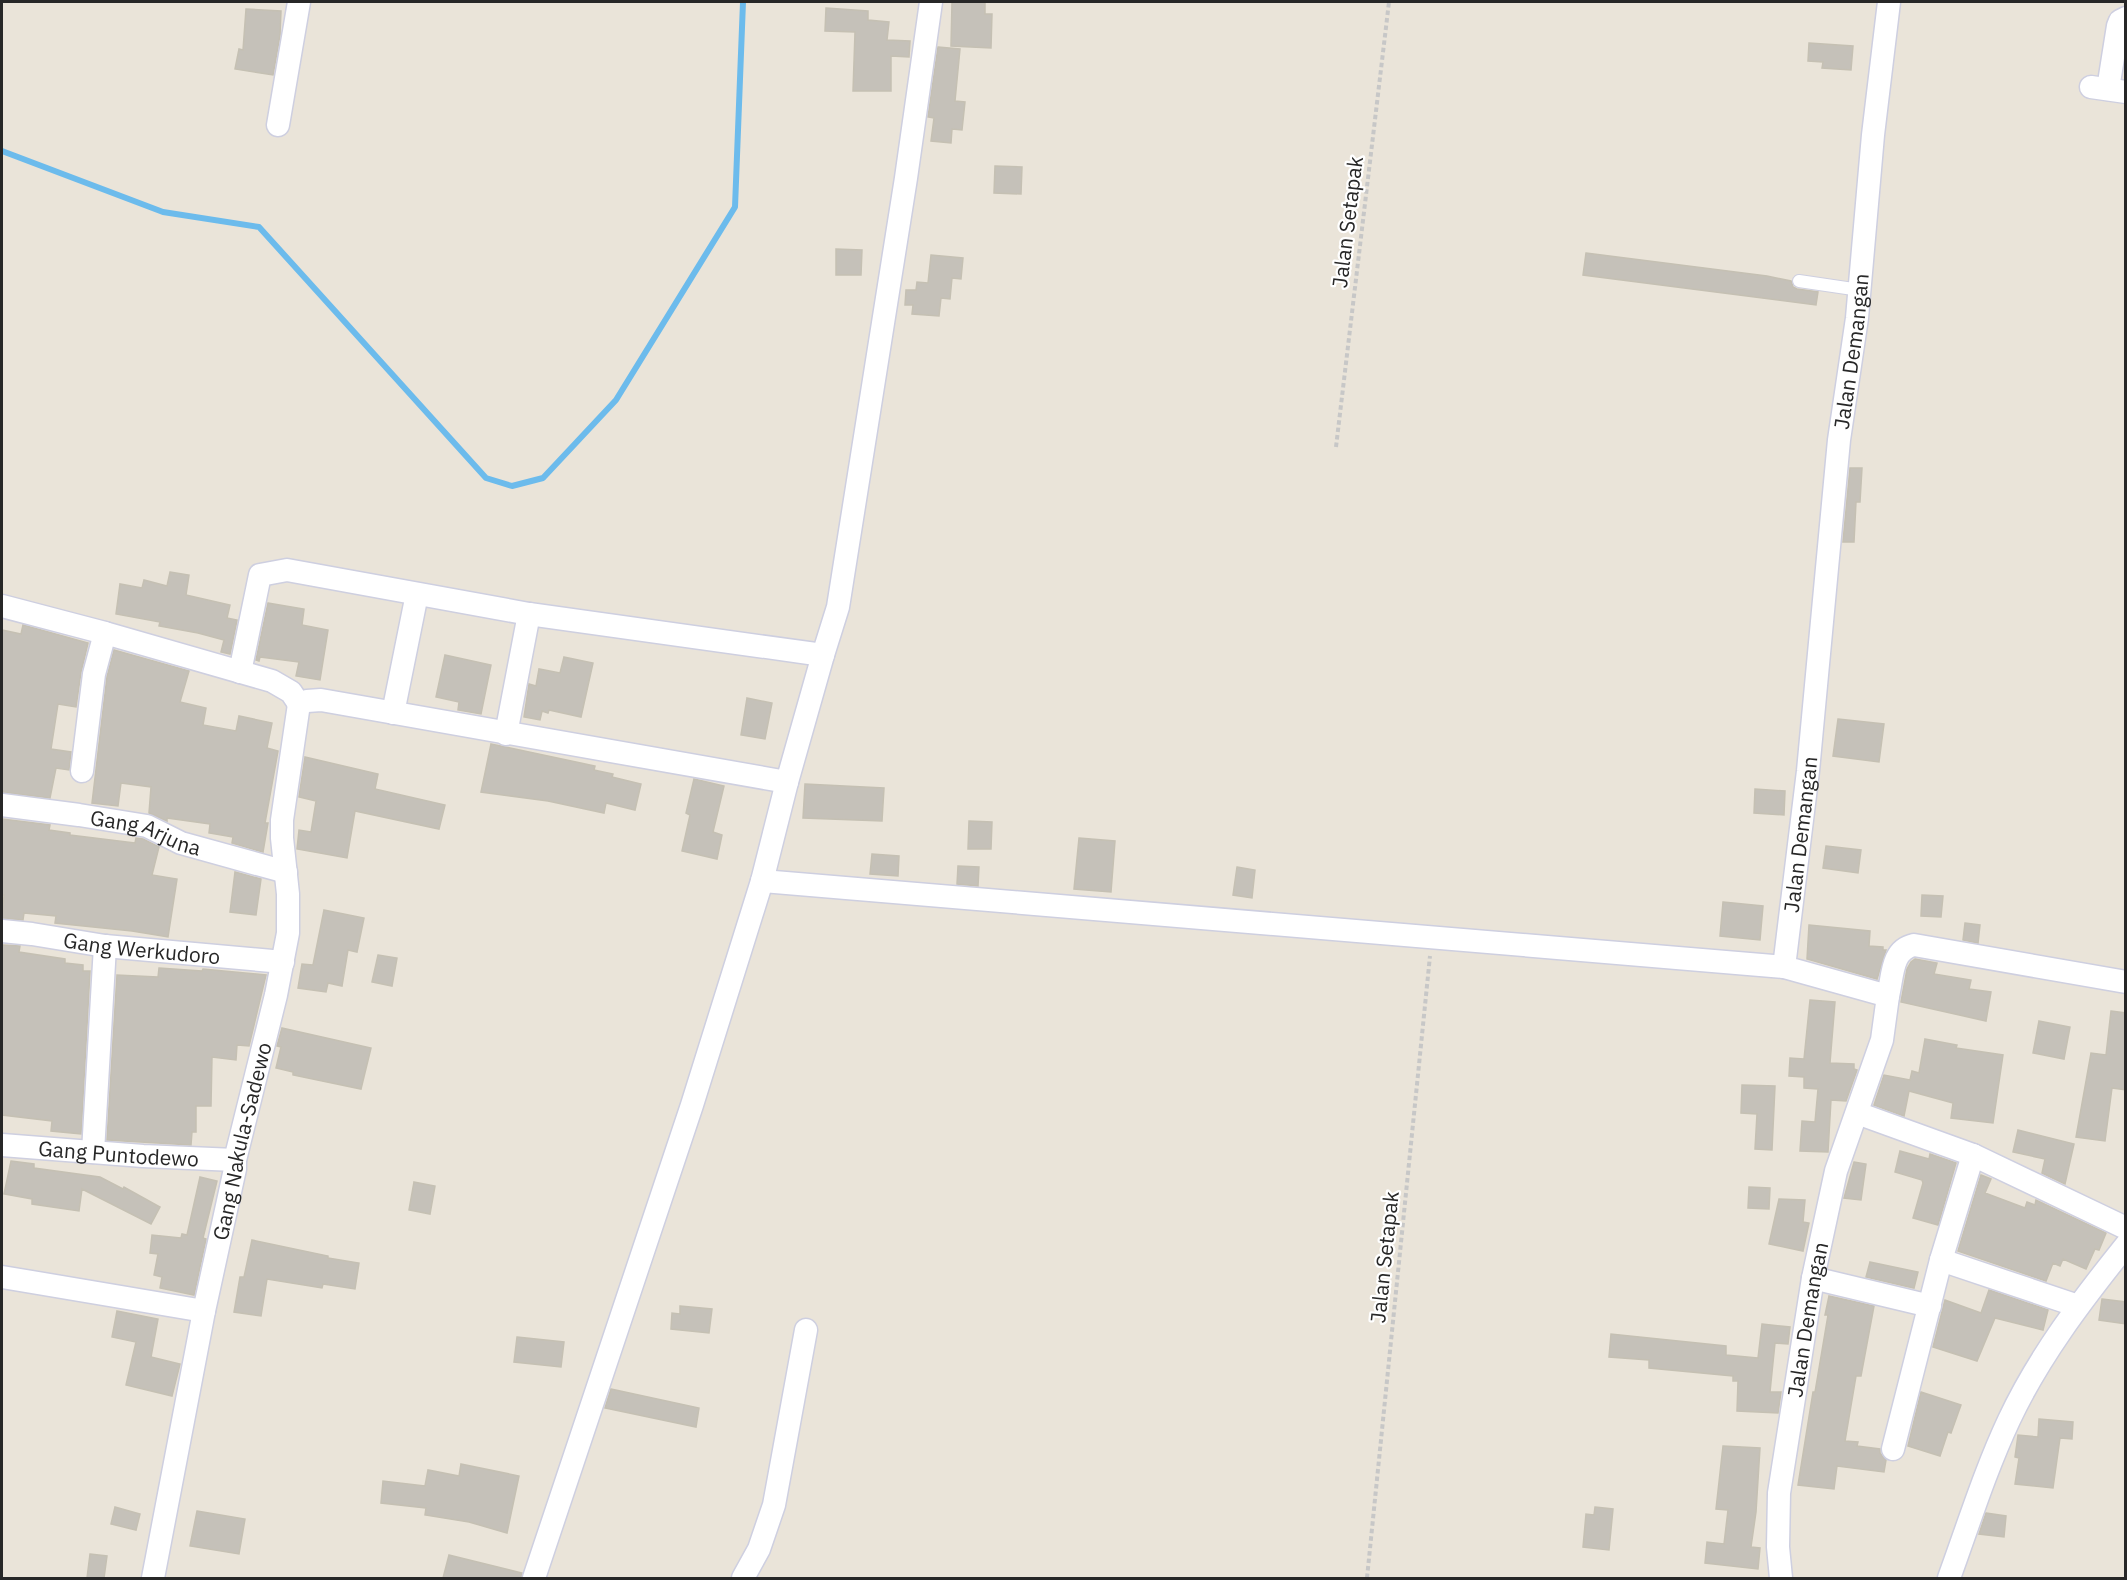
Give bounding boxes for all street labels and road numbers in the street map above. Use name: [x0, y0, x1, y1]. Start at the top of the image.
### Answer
street label: Jalan Setapak: [1325, 155, 1369, 289]
street label: Jalan Demangan: [1827, 272, 1875, 431]
street label: Jalan Demangan: [1777, 755, 1823, 914]
street label: Gang Arjuna: [88, 803, 204, 862]
street label: Gang Werkudoro: [61, 925, 221, 970]
street label: Gang Nakula-Sadewo: [206, 1039, 278, 1243]
street label: Gang Puntodewo: [37, 1134, 200, 1172]
street label: Jalan Setapak: [1363, 1190, 1405, 1324]
street label: Jalan Demangan: [1780, 1239, 1834, 1399]

